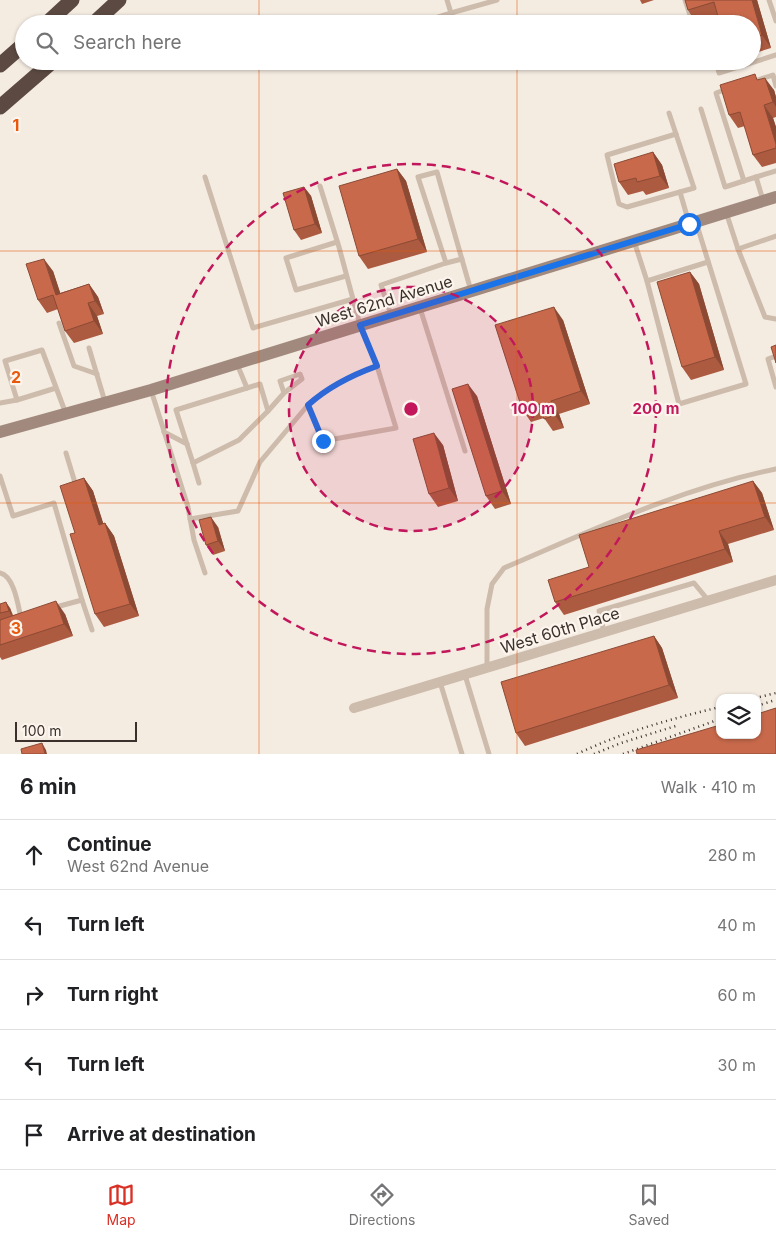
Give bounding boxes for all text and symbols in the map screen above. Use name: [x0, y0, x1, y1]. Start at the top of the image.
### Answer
search box: [15, 15, 761, 70]
icon: search: [33, 29, 61, 57]
text: Search here: [73, 31, 182, 54]
text: 1: [13, 115, 19, 135]
route start: [678, 213, 701, 236]
street label: West 62nd Avenue: [313, 271, 455, 331]
text: 2: [11, 367, 21, 387]
text: 100 m: [511, 399, 555, 418]
text: 200 m: [633, 399, 679, 418]
centre of rings: [402, 400, 420, 418]
route end: [312, 430, 335, 453]
street label: West 60th Place: [498, 602, 622, 658]
text: 3: [11, 618, 21, 638]
map controls: [716, 694, 761, 739]
button: layers: [716, 694, 761, 739]
scale bar: [15, 719, 138, 742]
text: 100 m: [22, 722, 62, 739]
text: 6 min: [20, 774, 77, 799]
text: Walk · 410 m: [661, 777, 756, 797]
text: Continue: [67, 833, 152, 856]
icon: ahead: [20, 841, 48, 869]
text: 280 m: [708, 845, 756, 865]
text: West 62nd Avenue: [67, 856, 209, 876]
icon: left: [20, 911, 48, 939]
text: Turn left: [67, 913, 145, 936]
text: 40 m: [717, 915, 756, 935]
icon: right: [20, 981, 48, 1009]
text: Turn right: [67, 983, 158, 1006]
text: 60 m: [717, 985, 756, 1005]
icon: left: [20, 1051, 48, 1079]
text: Turn left: [67, 1053, 145, 1076]
text: 30 m: [718, 1055, 756, 1075]
icon: arrive: [20, 1121, 48, 1149]
text: Arrive at destination: [67, 1123, 256, 1146]
tab: Map: [107, 1181, 136, 1228]
tab: Directions: [349, 1181, 415, 1228]
tab: Saved: [628, 1181, 669, 1228]

